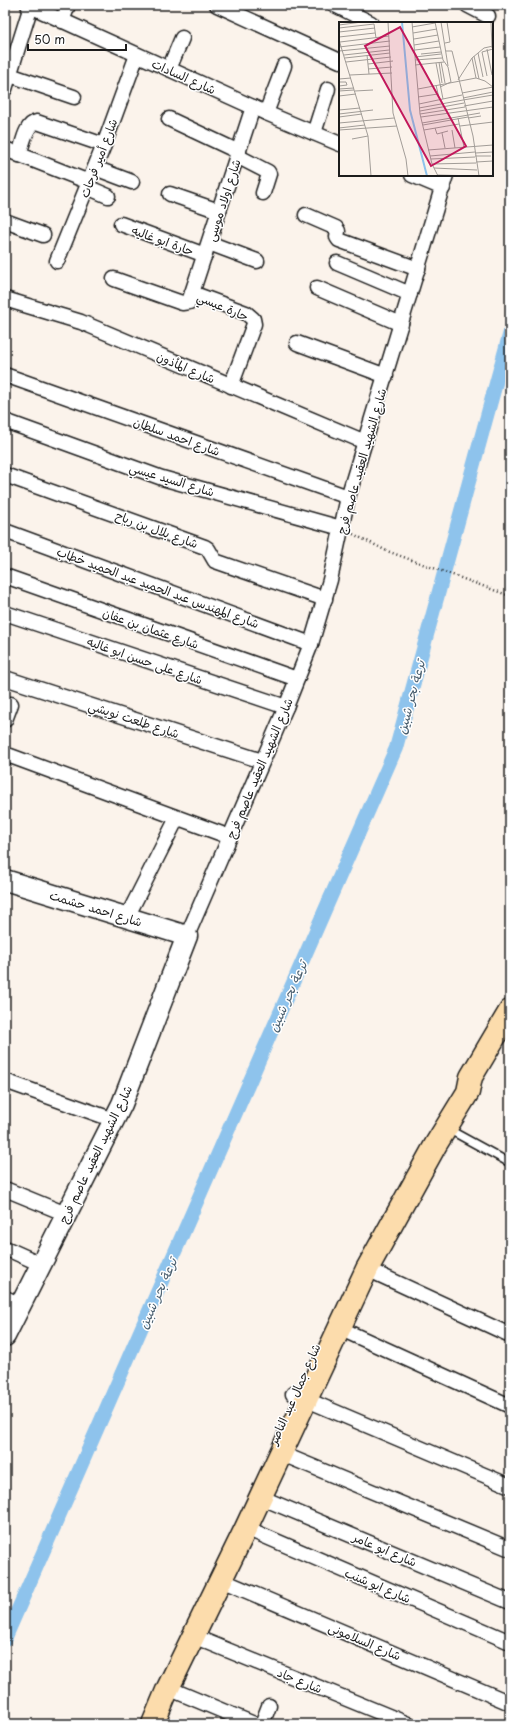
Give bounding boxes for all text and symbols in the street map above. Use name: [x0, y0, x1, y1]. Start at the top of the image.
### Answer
inset map: [339, 22, 493, 176]
scale bar: [28, 26, 126, 52]
text: 50 m: [34, 30, 65, 48]
street label: شارع السادات: [149, 54, 219, 99]
street label: شارع أمير فرحات: [75, 116, 122, 201]
street label: شارع اولاد موسى: [201, 157, 246, 244]
street label: حارة ابو غاليه: [129, 220, 197, 260]
street label: حارة عيسي: [193, 287, 251, 328]
street label: شارع المأذون: [154, 347, 218, 388]
street label: شارع الشهيد العقيد عاصم فرج: [332, 386, 391, 536]
street label: شارع احمد سلطان: [131, 412, 223, 461]
street label: شارع السيد عيسي: [126, 458, 217, 503]
street label: شارع بلال بن رباح: [113, 506, 201, 553]
street label: شارع المهندس عبد الحميد عبد الحميد خطاب: [54, 542, 262, 633]
street label: شارع عثمان بن عفان: [100, 603, 201, 654]
street label: شارع على حسن ابو غاليه: [84, 632, 205, 689]
water label: ترعة بحر شبين: [391, 656, 430, 736]
street label: شارع الشهيد العقيد عاصم فرج: [221, 695, 298, 842]
street label: شارع طلعت نويشي: [85, 696, 182, 745]
street label: شارع احمد حشمت: [47, 885, 144, 932]
water label: ترعة بحر شبين: [263, 955, 312, 1035]
street label: شارع الشهيد العقيد عاصم فرج: [54, 1082, 137, 1226]
water label: ترعة بحر شبين: [133, 1252, 182, 1332]
street label: شارع جمال عبد الناصر: [263, 1341, 325, 1449]
street label: شارع ابو عامر: [349, 1527, 420, 1572]
street label: شارع ابو شنب: [342, 1563, 414, 1608]
street label: شارع السلامونى: [326, 1618, 404, 1665]
street label: شارع جاد: [274, 1663, 325, 1698]

